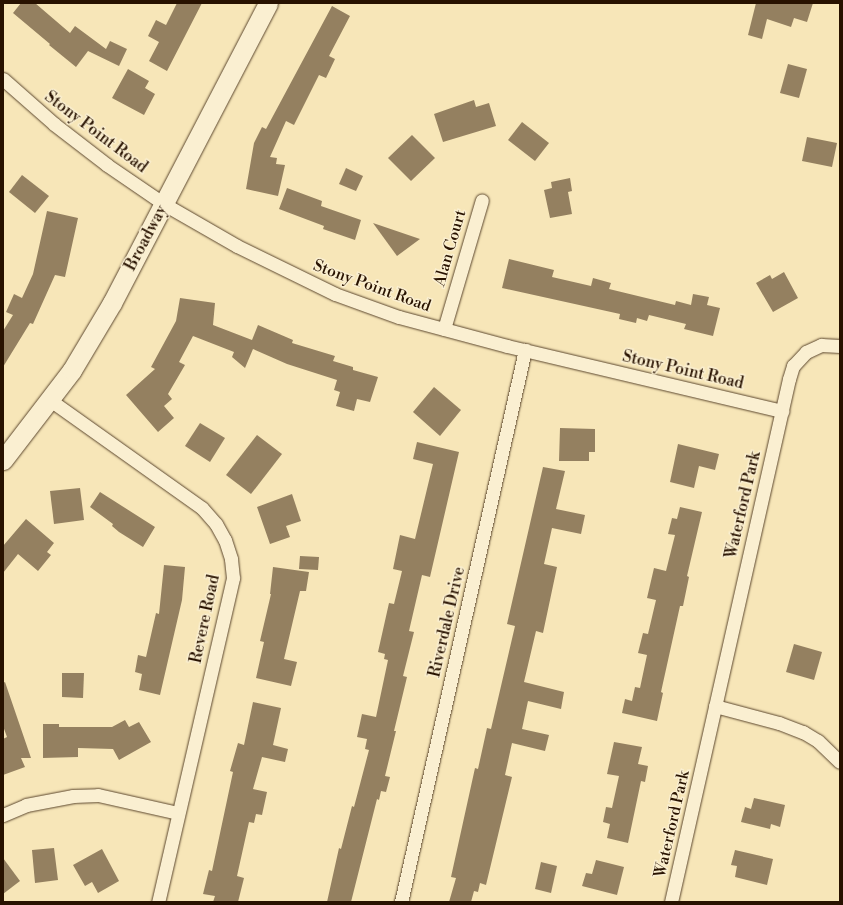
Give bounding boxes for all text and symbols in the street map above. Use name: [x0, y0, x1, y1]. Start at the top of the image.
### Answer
street label: Stony Point Road: [41, 87, 151, 177]
street label: Broadway: [121, 202, 171, 274]
street label: Alan Court: [430, 207, 470, 289]
street label: Stony Point Road: [311, 256, 433, 316]
street label: Stony Point Road: [620, 347, 746, 393]
street label: Waterford Park: [721, 450, 765, 560]
street label: Riverdale Drive: [425, 565, 469, 679]
street label: Revere Road: [186, 573, 224, 665]
street label: Waterford Park: [650, 769, 694, 879]

